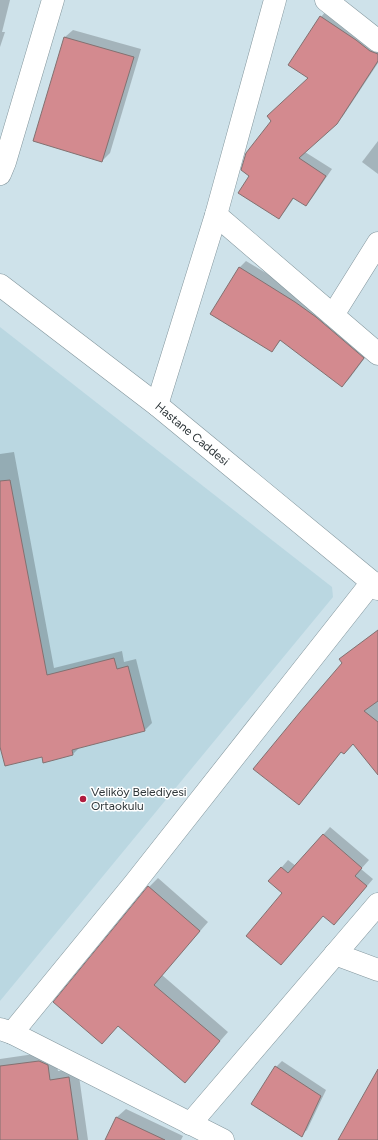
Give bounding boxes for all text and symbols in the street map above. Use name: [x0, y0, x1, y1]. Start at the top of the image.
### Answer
street label: Hastane Caddesi: [152, 399, 232, 468]
place label: Veliköy Belediyesi Ortaokulu: [91, 785, 187, 813]
marker: Veliköy Belediyesi Ortaokulu: [78, 794, 88, 804]

